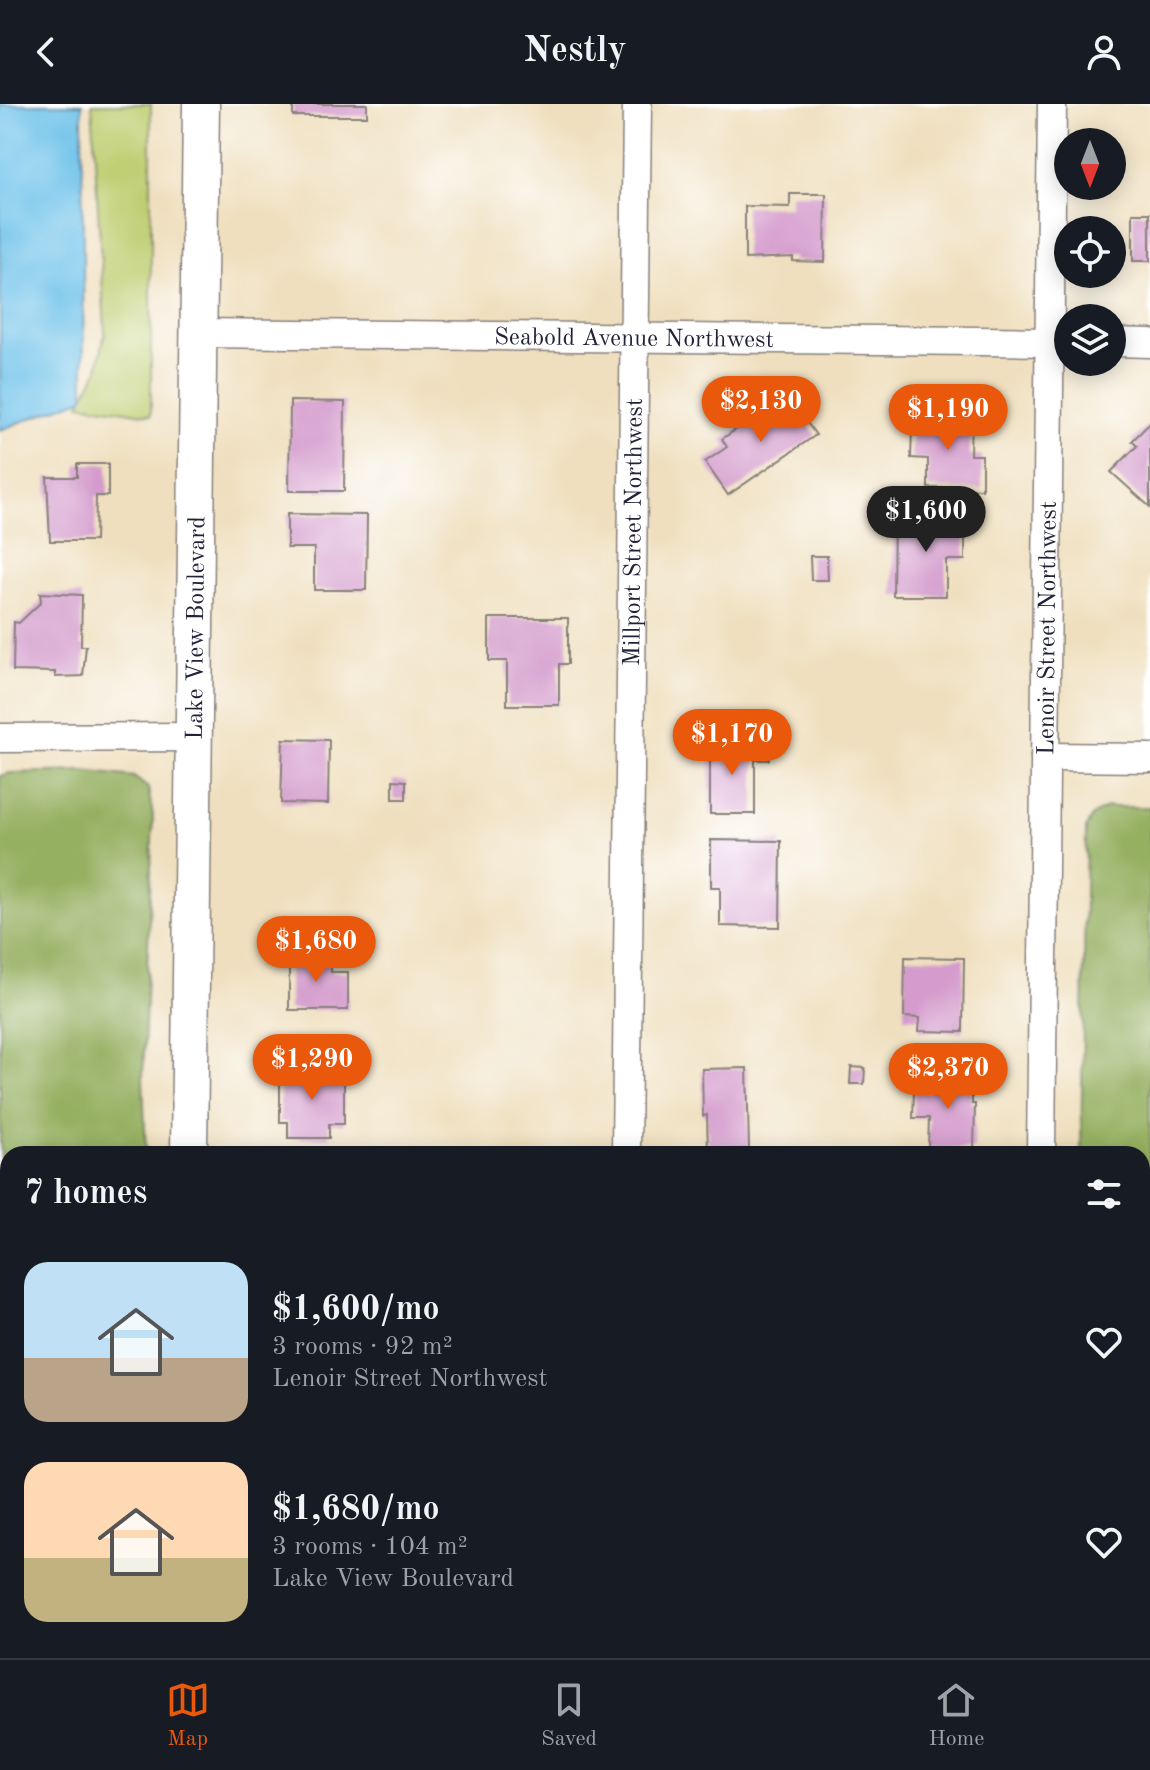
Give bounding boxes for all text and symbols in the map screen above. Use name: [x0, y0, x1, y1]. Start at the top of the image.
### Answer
icon: back: [24, 30, 68, 74]
icon: person: [1082, 30, 1126, 74]
text: Nestly: [523, 34, 627, 70]
north arrow: [1054, 128, 1126, 200]
map controls: [1054, 128, 1126, 376]
button: locate: [1054, 216, 1126, 288]
button: layers: [1054, 304, 1126, 376]
street label: Seabold Avenue Northwest: [494, 326, 774, 353]
pin: $2,130: [696, 376, 826, 444]
pin: $1,190: [883, 384, 1013, 452]
text: $2,130: [720, 389, 802, 415]
text: $1,190: [907, 397, 989, 423]
street label: Millport Street Northwest: [621, 398, 648, 666]
pin: $1,600: [861, 486, 991, 554]
text: $1,600: [885, 499, 967, 525]
street label: Lenoir Street Northwest: [1035, 501, 1062, 755]
street label: Lake View Boulevard: [184, 516, 210, 740]
pin: $1,170: [667, 709, 797, 777]
text: $1,170: [691, 722, 773, 748]
pin: $1,680: [251, 916, 381, 984]
text: $1,680: [275, 929, 357, 955]
pin: $1,290: [247, 1034, 377, 1102]
pin: $2,370: [883, 1043, 1013, 1111]
text: $1,290: [271, 1047, 353, 1073]
text: $2,370: [907, 1056, 989, 1082]
icon: filters: [1082, 1172, 1126, 1216]
text: 7 homes: [24, 1177, 147, 1211]
text: $1,600/mo: [272, 1293, 440, 1327]
icon: home: [88, 1294, 184, 1390]
icon: heart: [1082, 1320, 1126, 1364]
text: 3 rooms · 92 m²: [272, 1334, 453, 1360]
text: Lenoir Street Northwest: [272, 1366, 548, 1392]
text: $1,680/mo: [272, 1493, 440, 1527]
icon: home: [88, 1494, 184, 1590]
icon: heart: [1082, 1520, 1126, 1564]
text: 3 rooms · 104 m²: [272, 1534, 468, 1560]
text: Lake View Boulevard: [272, 1566, 514, 1592]
tab: Map: [166, 1678, 210, 1753]
tab: Saved: [541, 1678, 597, 1753]
tab: Home: [928, 1678, 984, 1753]

